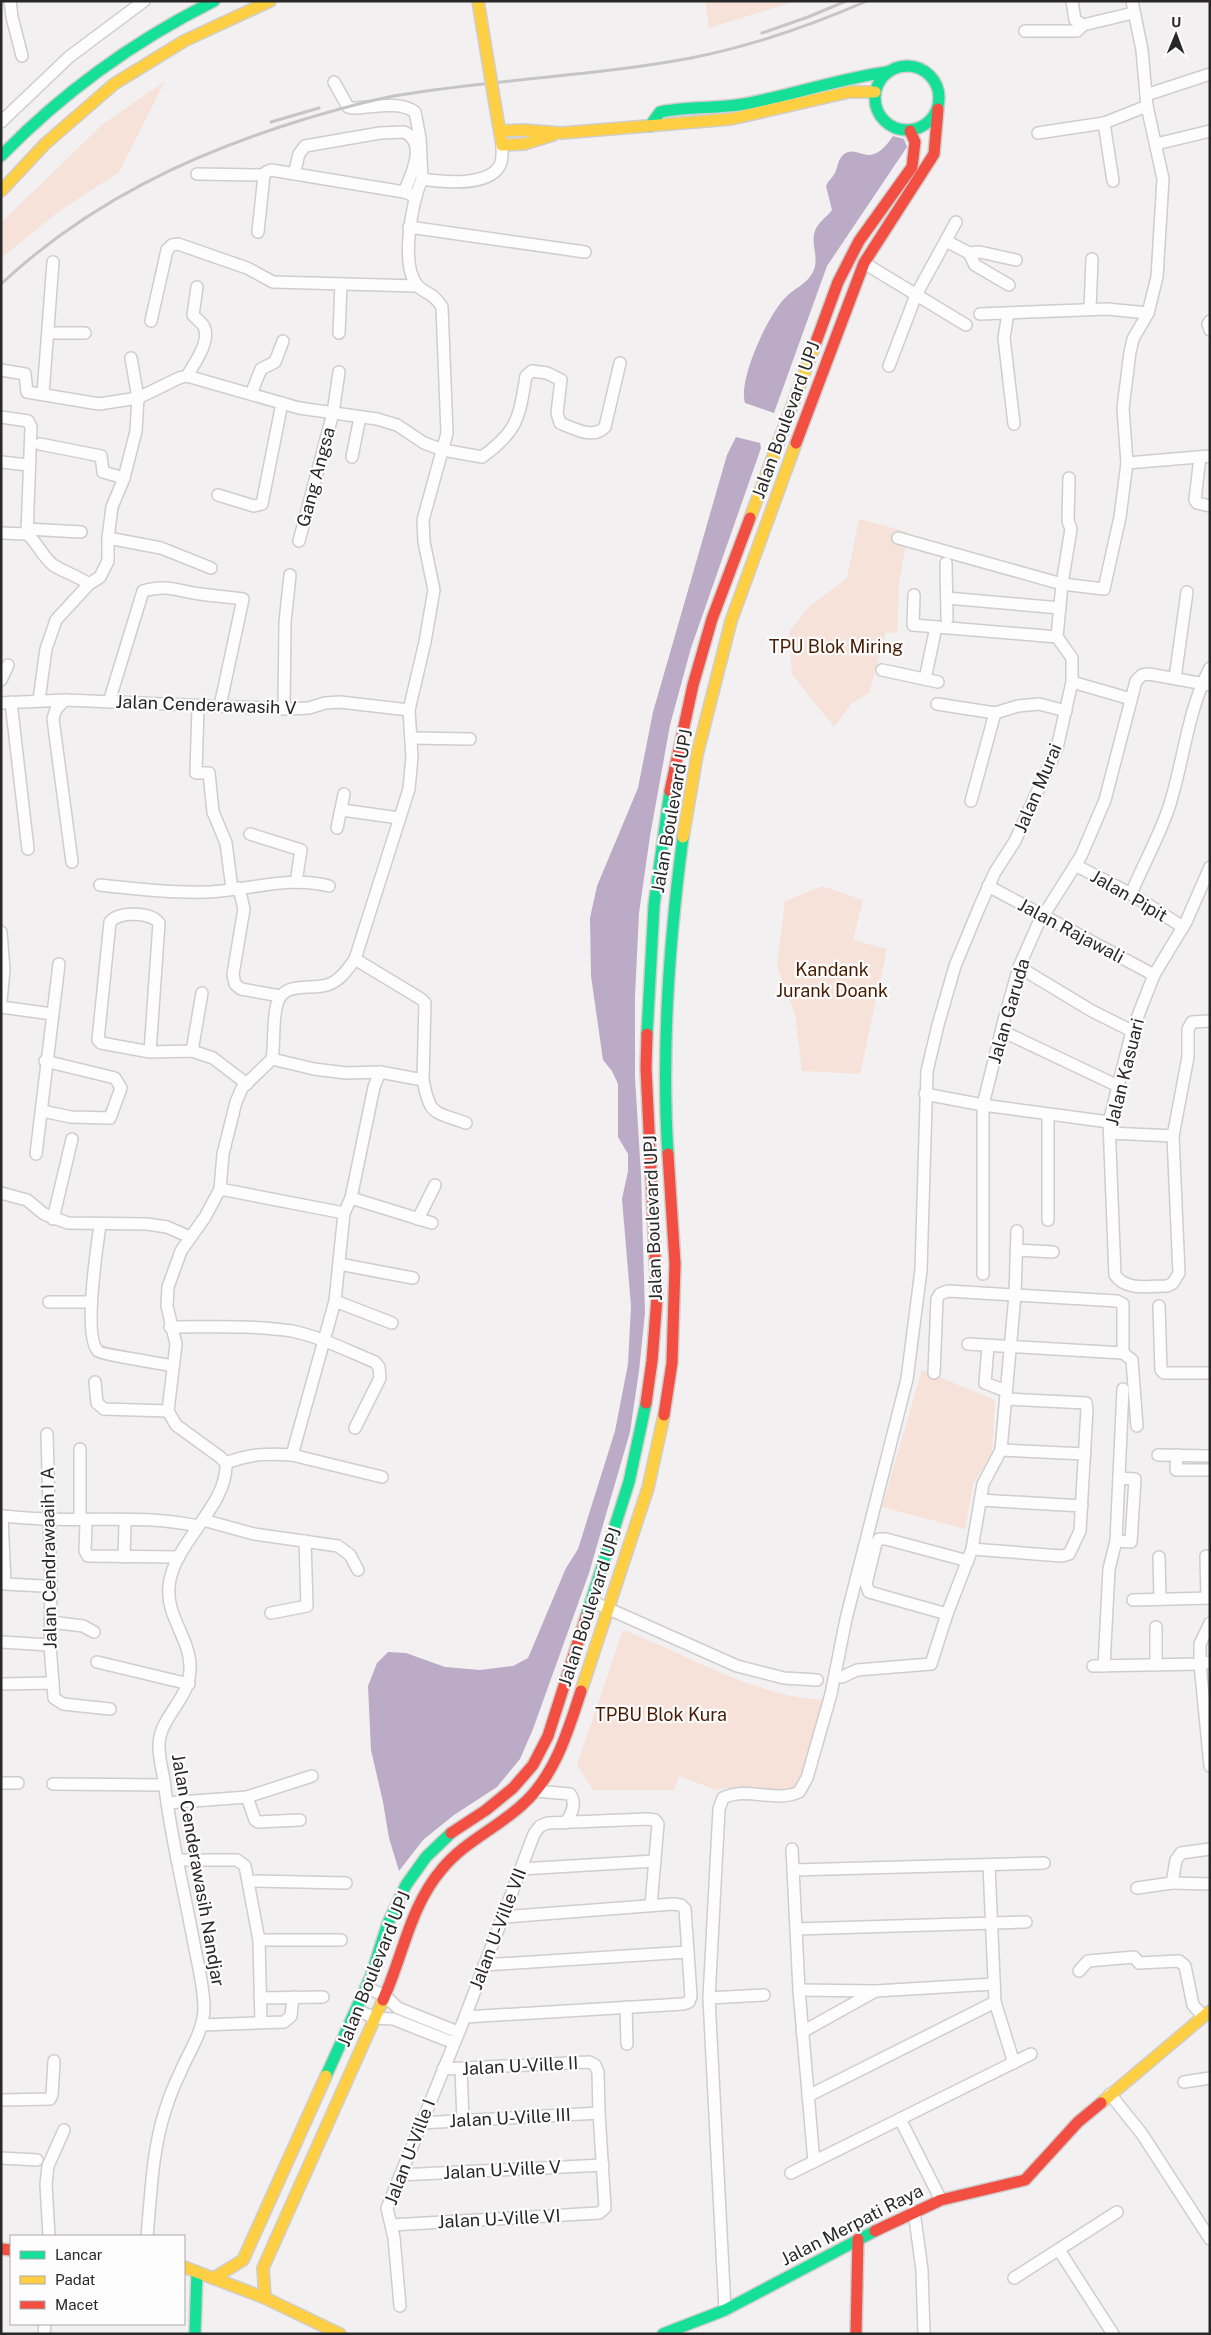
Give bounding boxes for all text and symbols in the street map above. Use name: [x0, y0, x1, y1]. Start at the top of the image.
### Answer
north arrow: [1151, 10, 1201, 60]
text: U: [1171, 14, 1181, 30]
street label: Jalan Boulevard UPJ: [747, 338, 824, 501]
street label: Gang Angsa: [292, 425, 339, 529]
park label: TPU Blok Miring: [769, 636, 903, 657]
street label: Jalan Cenderawasih V: [115, 691, 297, 718]
street label: Jalan Boulevard UPJ: [647, 727, 696, 894]
street label: Jalan Murai: [1009, 740, 1066, 835]
street label: Jalan Pipit: [1087, 865, 1171, 926]
street label: Jalan Rajawali: [1015, 894, 1128, 967]
street label: Jalan Garuda: [983, 956, 1034, 1066]
park label: Kandank Jurank Doank: [776, 959, 888, 1001]
street label: Jalan Kasuari: [1101, 1016, 1148, 1128]
street label: Jalan Boulevard UPJ: [639, 1135, 666, 1301]
street label: Jalan Cendrawaaih I A: [36, 1466, 61, 1649]
street label: Jalan Boulevard UPJ: [554, 1525, 625, 1689]
park label: TPBU Blok Kura: [595, 1704, 727, 1725]
street label: Jalan Cenderawasih Nandjar: [168, 1752, 229, 1988]
street label: Jalan U-Ville VII: [465, 1865, 530, 1992]
street label: Jalan Boulevard UPJ: [333, 1888, 414, 2050]
street label: Jalan U-Ville II: [461, 2052, 579, 2079]
street label: Jalan U-Ville I: [380, 2096, 439, 2208]
street label: Jalan U-Ville III: [449, 2104, 571, 2131]
street label: Jalan U-Ville V: [442, 2156, 561, 2183]
street label: Jalan Merpati Raya: [777, 2180, 927, 2270]
street label: Jalan U-Ville VI: [437, 2205, 561, 2232]
legend: [10, 2235, 185, 2325]
text: Lancar: [55, 2246, 103, 2263]
text: Padat: [55, 2271, 96, 2288]
text: Macet: [55, 2296, 99, 2313]

